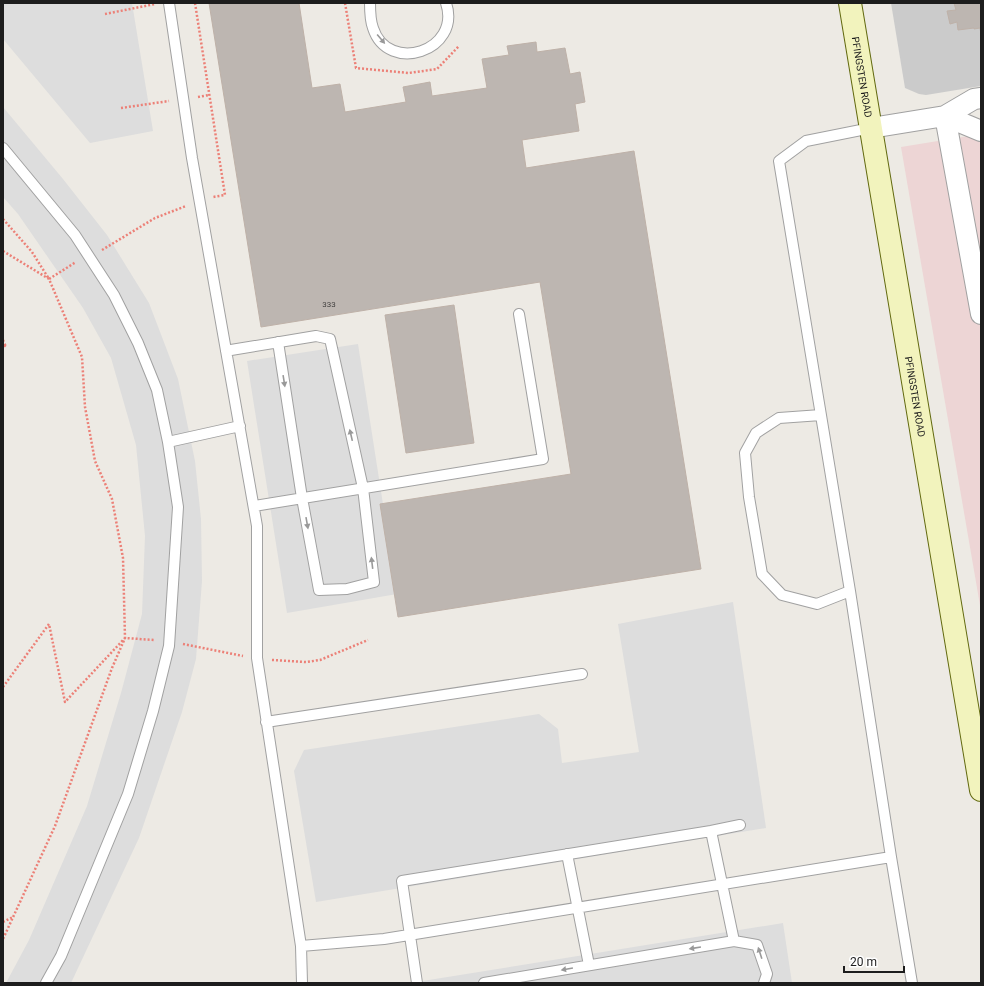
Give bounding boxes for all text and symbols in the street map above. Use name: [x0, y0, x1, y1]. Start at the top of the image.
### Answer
one-way arrow: [376, 34, 385, 45]
street label: PFINGSTEN ROAD: [850, 36, 874, 118]
house number: 333: [322, 300, 336, 309]
street label: PFINGSTEN ROAD: [903, 355, 927, 438]
one-way arrow: [281, 375, 287, 387]
one-way arrow: [348, 428, 354, 441]
one-way arrow: [304, 517, 310, 529]
one-way arrow: [369, 557, 375, 569]
one-way arrow: [689, 945, 701, 951]
one-way arrow: [757, 946, 763, 958]
scale bar: [844, 948, 904, 974]
text: 20 m: [850, 955, 877, 969]
one-way arrow: [561, 966, 573, 972]

